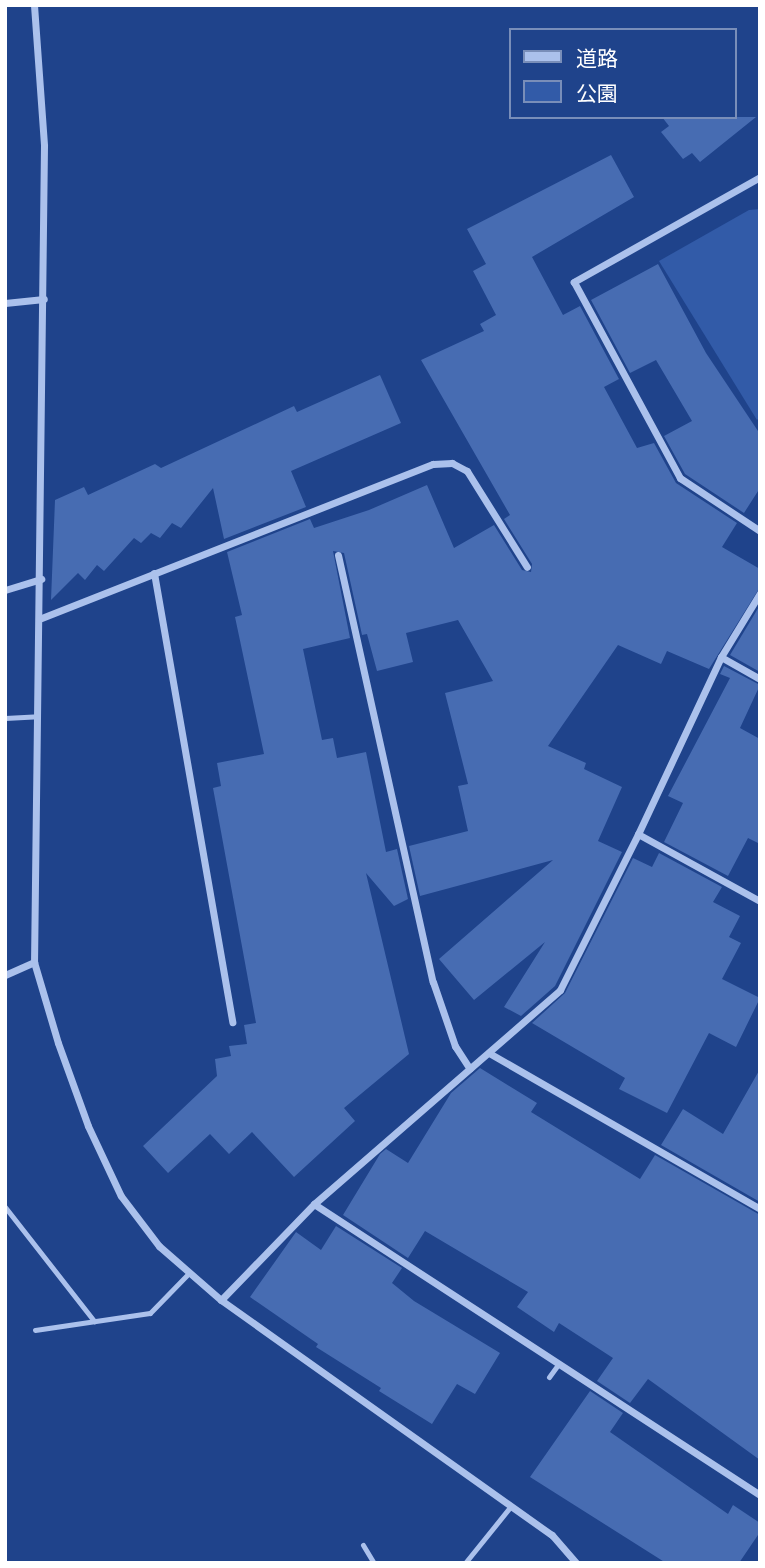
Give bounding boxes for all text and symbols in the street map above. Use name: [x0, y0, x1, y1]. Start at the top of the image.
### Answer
legend: [510, 28, 737, 119]
text: 道路: [576, 49, 618, 70]
text: 公園: [576, 84, 618, 105]

